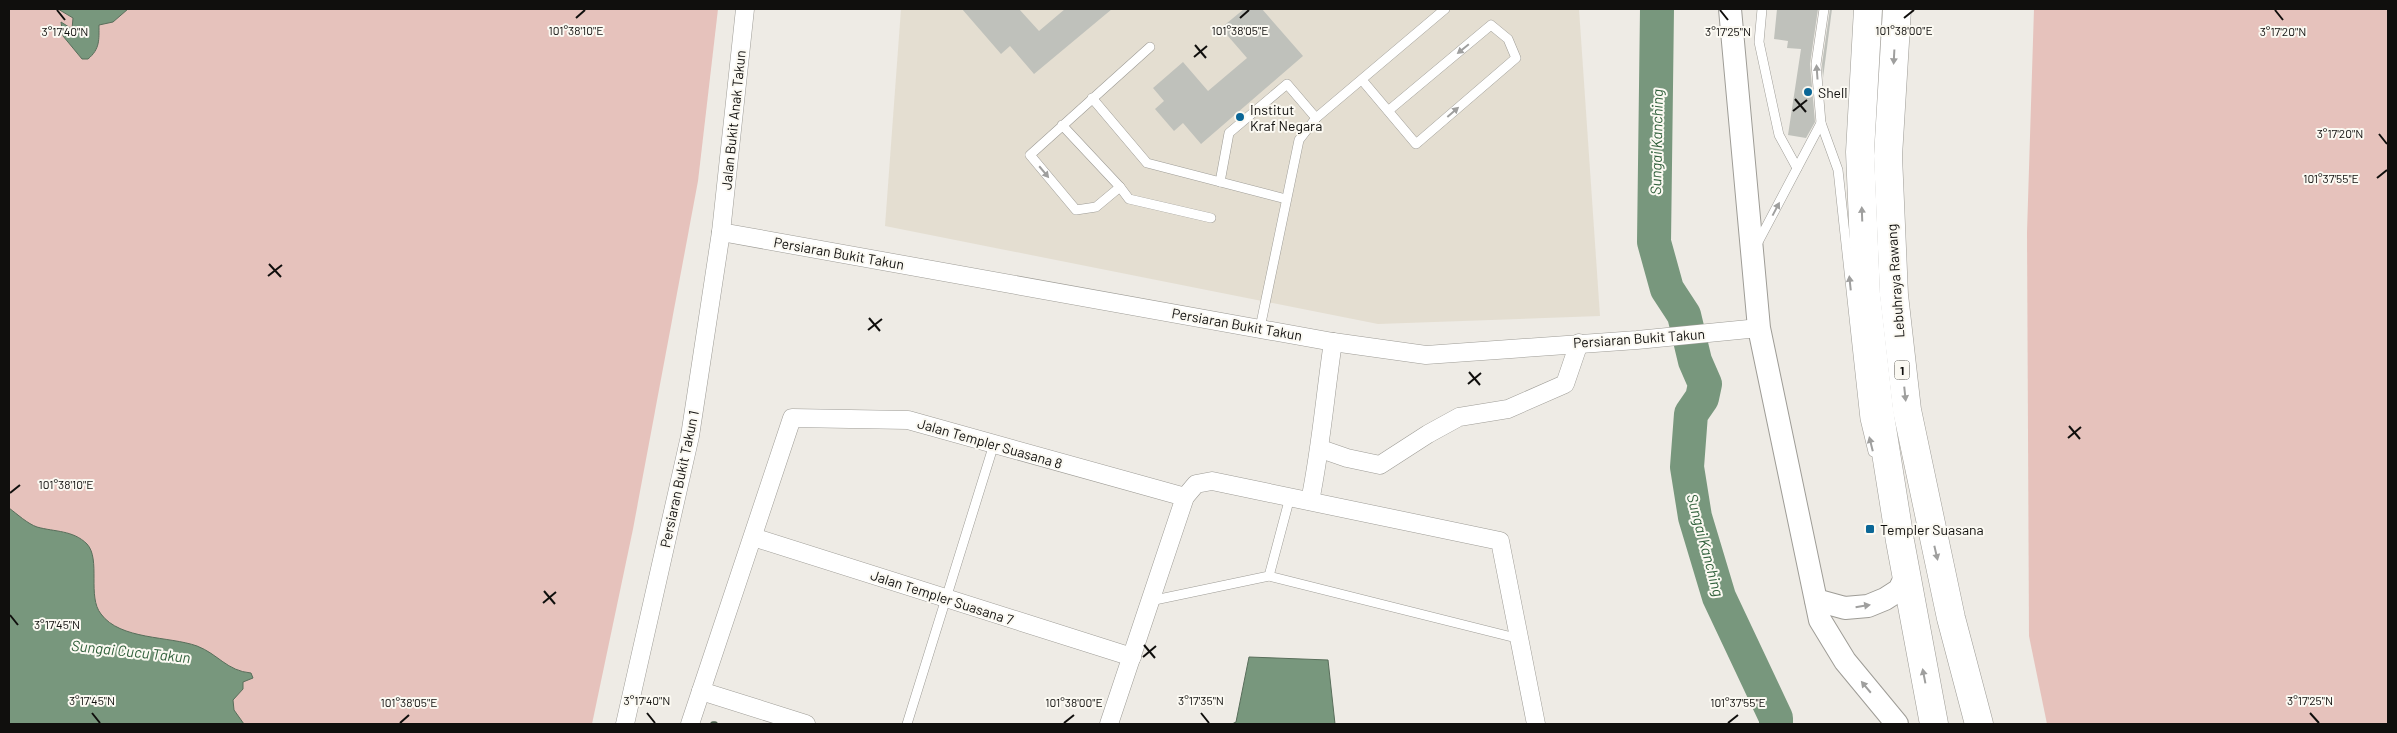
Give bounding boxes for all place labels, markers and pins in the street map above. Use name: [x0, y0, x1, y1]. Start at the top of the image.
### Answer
place label: Shell: [1818, 84, 1848, 101]
marker: Shell: [1802, 86, 1814, 98]
place label: Institut Kraf Negara: [1250, 101, 1322, 134]
marker: Institut Kraf Negara: [1234, 111, 1246, 123]
place label: Templer Suasana: [1880, 521, 1984, 538]
marker: Templer Suasana: [1864, 523, 1876, 535]

